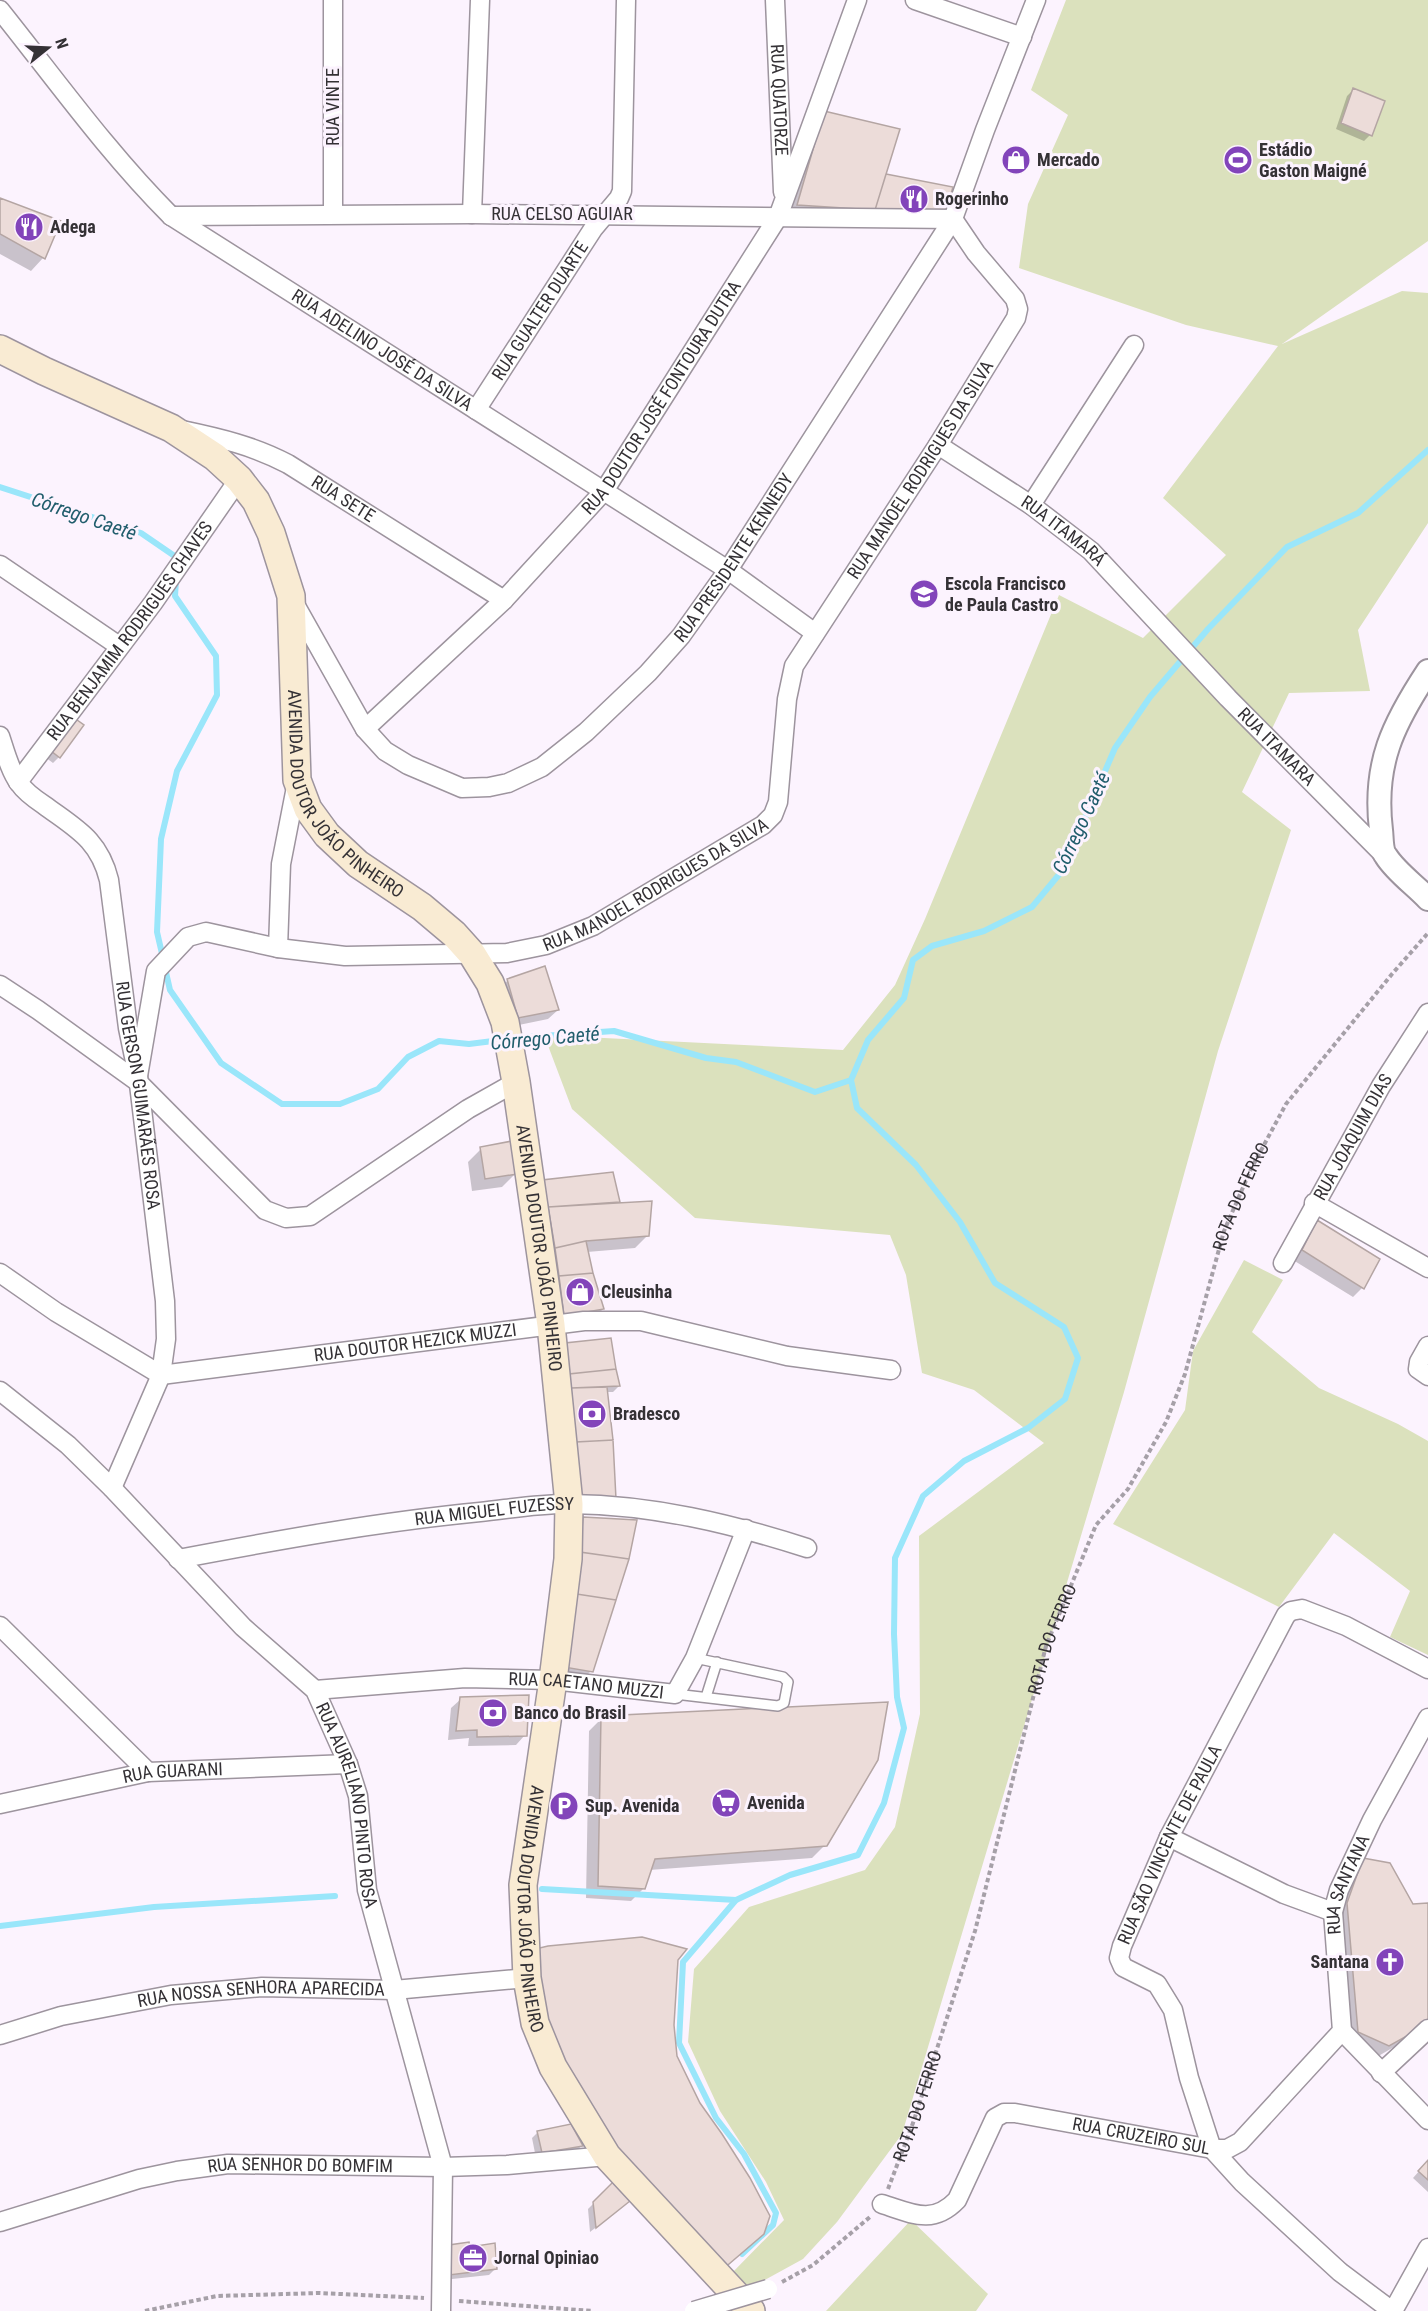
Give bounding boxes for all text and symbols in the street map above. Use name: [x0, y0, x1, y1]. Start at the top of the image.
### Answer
north arrow: [18, 18, 78, 78]
text: N: [51, 36, 72, 51]
street label: RUA QUATORZE: [767, 44, 792, 156]
street label: RUA VINTE: [322, 68, 343, 146]
place label: Estádio Gaston Maigné: [1259, 139, 1367, 181]
shop icon: Mercado: [1000, 144, 1032, 176]
sports icon: Estádio Gaston Maigné: [1222, 144, 1254, 176]
place label: Mercado: [1037, 149, 1100, 170]
restaurant icon: Rogerinho: [898, 183, 930, 215]
place label: Rogerinho: [935, 188, 1009, 209]
street label: RUA CELSO AGUIAR: [491, 203, 633, 224]
restaurant icon: Adega: [13, 211, 45, 243]
place label: Adega: [50, 216, 96, 237]
street label: RUA GUALTER DUARTE: [487, 237, 592, 384]
street label: RUA DOUTOR JOSÉ FONTOURA DUTRA: [577, 276, 745, 518]
street label: RUA ADELINO JOSÉ DA SILVA: [288, 285, 477, 415]
street label: RUA MANOEL RODRIGUES DA SILVA: [843, 356, 998, 583]
street label: RUA PRESIDENTE KENNEDY: [670, 469, 797, 646]
street label: RUA SETE: [308, 471, 379, 526]
water label: Córrego Caeté: [28, 487, 141, 545]
street label: RUA ITAMARÁ: [1018, 491, 1111, 570]
street label: RUA BENJAMIM RODRIGUES CHAVES: [42, 517, 216, 744]
place label: Escola Francisco de Paula Castro: [945, 573, 1066, 615]
school or university icon: Escola Francisco de Paula Castro: [908, 578, 940, 610]
street label: AVENIDA DOUTOR JOÃO PINHEIRO: [284, 689, 408, 902]
street label: RUA ITAMARA: [1234, 703, 1320, 790]
water label: Córrego Caeté: [1047, 767, 1115, 878]
street label: RUA MANOEL RODRIGUES DA SILVA: [540, 813, 772, 955]
street label: RUA GERSON GUIMARÃES ROSA: [112, 980, 165, 1211]
water label: Córrego Caeté: [489, 1021, 602, 1055]
street label: RUA JOAQUIM DIAS: [1309, 1070, 1396, 1204]
street label: AVENIDA DOUTOR JOÃO PINHEIRO: [512, 1123, 567, 1372]
street label: ROTA DO FERRO: [1208, 1139, 1273, 1253]
shop icon: Cleusinha: [564, 1276, 596, 1308]
place label: Cleusinha: [601, 1281, 672, 1302]
street label: RUA DOUTOR HEZICK MUZZI: [313, 1319, 518, 1365]
bank icon: Bradesco: [576, 1398, 608, 1430]
place label: Bradesco: [613, 1403, 680, 1424]
street label: RUA MIGUEL FUZESSY: [413, 1493, 575, 1529]
street label: ROTA DO FERRO: [1023, 1581, 1080, 1697]
street label: RUA CAETANO MUZZI: [508, 1668, 665, 1703]
bank icon: Banco do Brasil: [477, 1697, 509, 1729]
street label: RUA AURELIANO PINTO ROSA: [312, 1699, 383, 1911]
place label: Banco do Brasil: [514, 1702, 626, 1723]
street label: RUA SÃO VINCENTE DE PAULA: [1113, 1741, 1226, 1947]
street label: RUA GUARANI: [121, 1758, 223, 1787]
street label: AVENIDA DOUTOR JOÃO PINHEIRO: [513, 1784, 549, 2036]
supermarket icon: Avenida: [710, 1787, 742, 1819]
parking icon: Sup. Avenida: [548, 1790, 580, 1822]
place label: Avenida: [747, 1792, 805, 1813]
place label: Sup. Avenida: [585, 1795, 680, 1816]
street label: RUA SANTANA: [1322, 1830, 1374, 1935]
church icon: Santana: [1374, 1946, 1406, 1978]
place label: Santana: [1311, 1951, 1369, 1972]
street label: RUA NOSSA SENHORA APARECIDA: [136, 1976, 386, 2011]
street label: ROTA DO FERRO: [888, 2048, 946, 2165]
street label: RUA CRUZEIRO SUL: [1071, 2113, 1212, 2158]
street label: RUA SENHOR DO BOMFIM: [206, 2153, 393, 2177]
office icon: Jornal Opiniao: [457, 2242, 489, 2274]
place label: Jornal Opiniao: [494, 2247, 599, 2268]

